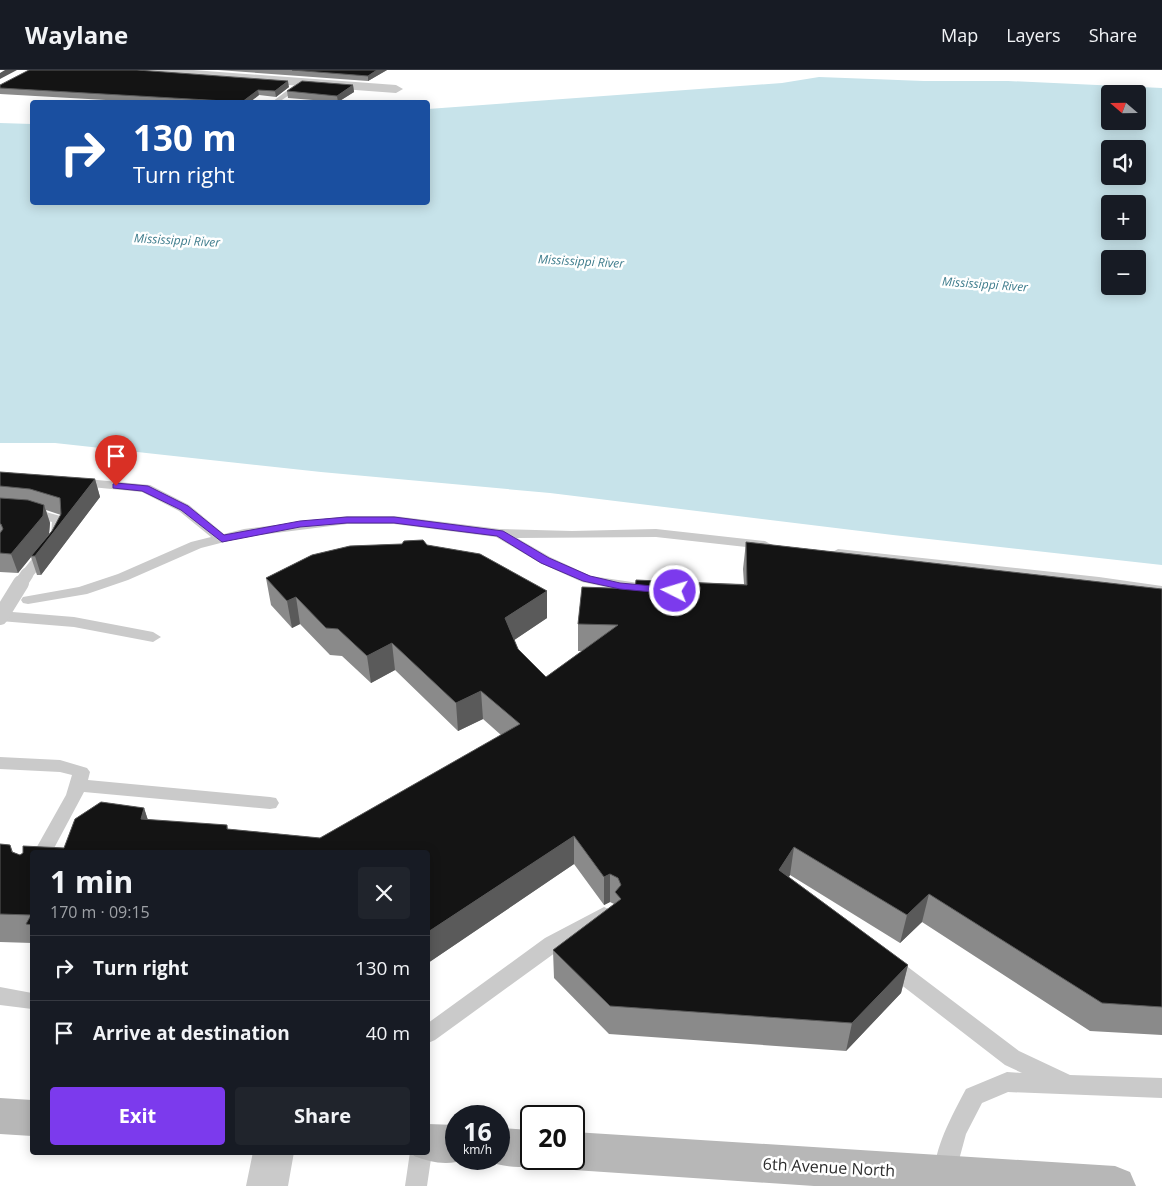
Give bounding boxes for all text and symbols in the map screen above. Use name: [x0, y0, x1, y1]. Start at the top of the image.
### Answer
text: Waylane: [25, 18, 128, 51]
text: Map: [941, 23, 978, 47]
text: Layers: [1006, 23, 1061, 47]
text: Share: [1089, 23, 1137, 47]
north arrow: [1101, 85, 1146, 130]
map controls: [1101, 85, 1146, 295]
text: 130 m: [133, 114, 237, 161]
icon: right: [50, 120, 115, 185]
button: sound: [1101, 140, 1146, 185]
text: Turn right: [133, 159, 235, 189]
button: +: [1101, 195, 1146, 240]
water label: Mississippi River: [134, 229, 222, 251]
water label: Mississippi River: [538, 250, 626, 272]
button: −: [1101, 250, 1146, 295]
water label: Mississippi River: [942, 273, 1030, 296]
pin: [95, 435, 137, 486]
icon: arrive: [102, 442, 130, 470]
position arrow: [648, 564, 700, 616]
text: 1 min: [50, 861, 133, 902]
button: close: [358, 867, 410, 919]
text: 170 m · 09:15: [50, 901, 150, 923]
icon: right: [50, 954, 78, 982]
text: Turn right: [93, 955, 188, 981]
text: 130 m: [355, 955, 410, 981]
icon: arrive: [50, 1019, 78, 1047]
text: Arrive at destination: [93, 1020, 290, 1046]
text: 40 m: [366, 1020, 410, 1046]
button: Exit: [50, 1087, 225, 1145]
button: Share: [235, 1087, 410, 1145]
speed limit sign: 20: [520, 1105, 585, 1170]
text: 16: [463, 1114, 492, 1148]
text: km/h: [463, 1141, 492, 1158]
street label: 6th Avenue North: [762, 1153, 896, 1181]

